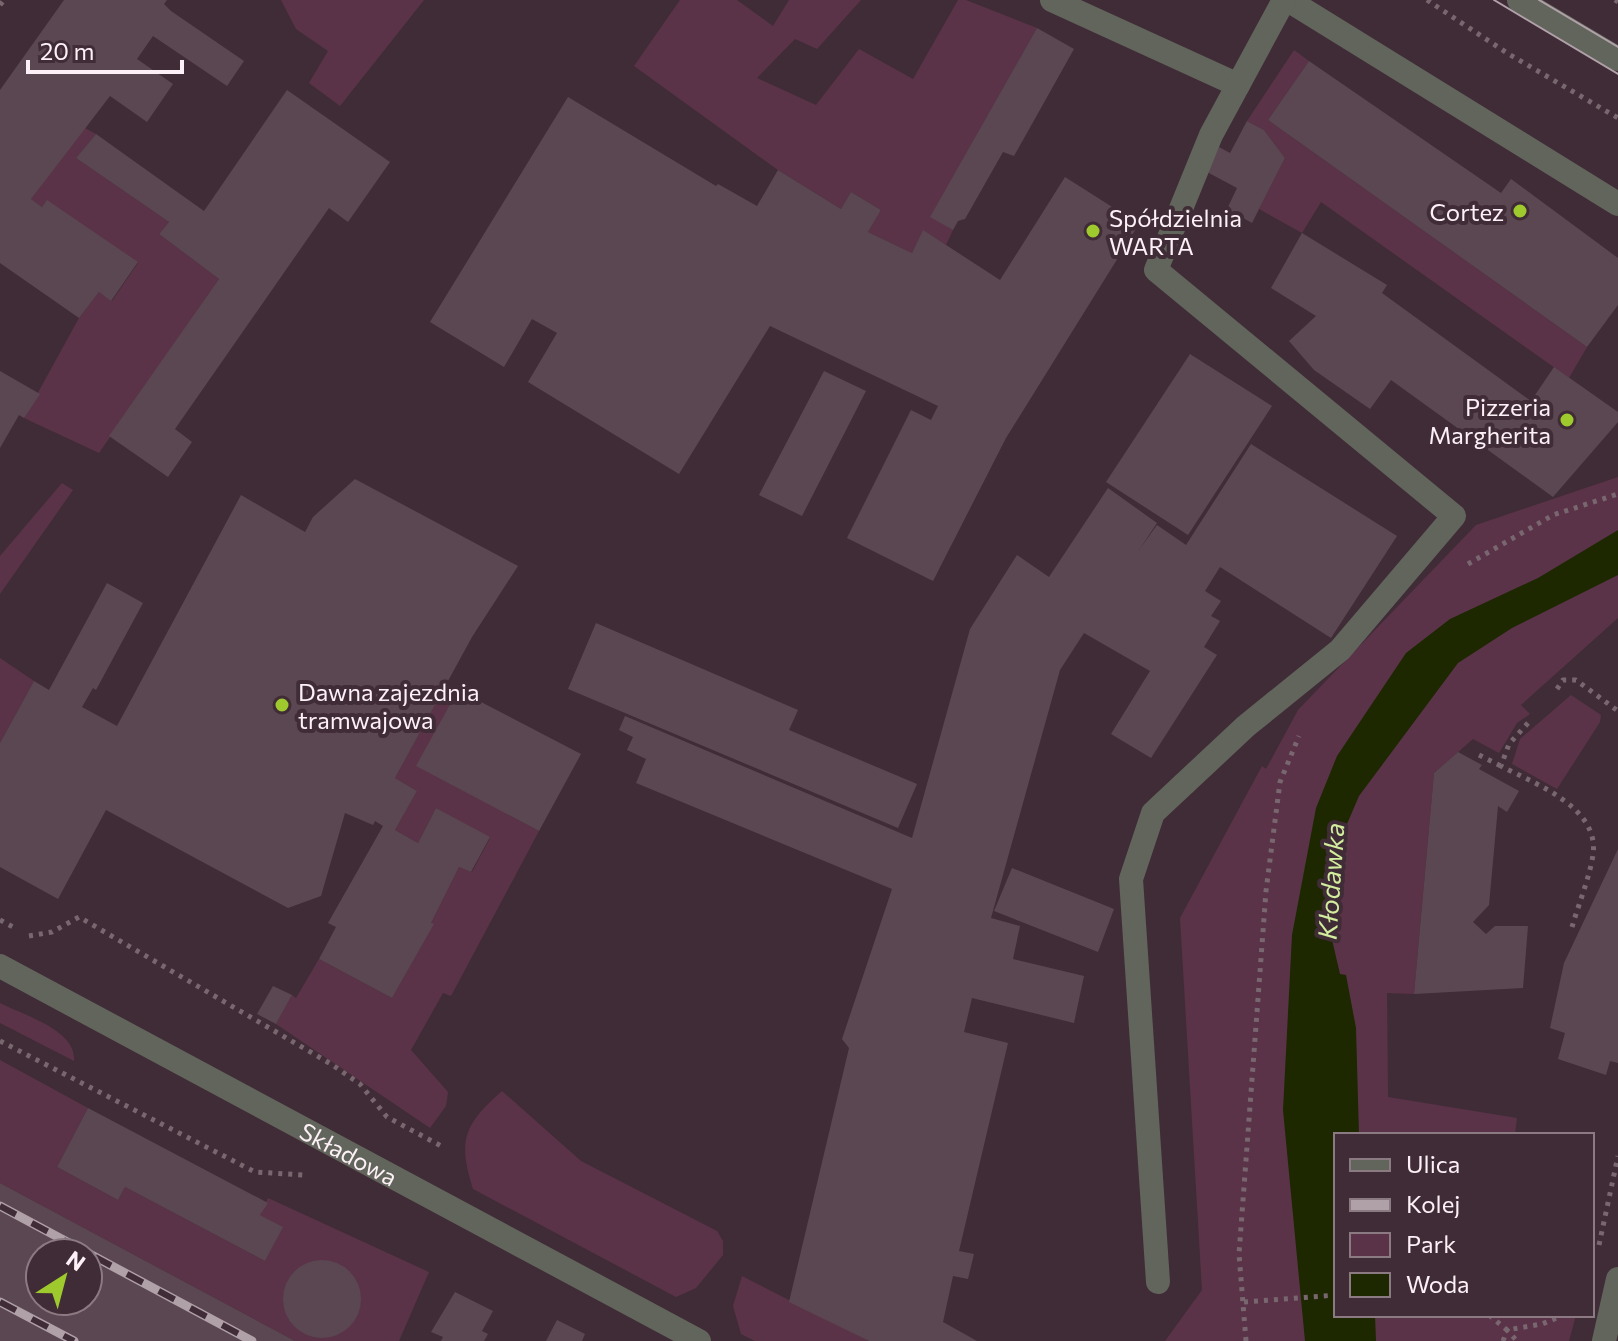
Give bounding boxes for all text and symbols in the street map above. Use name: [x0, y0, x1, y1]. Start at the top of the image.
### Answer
scale bar: [28, 24, 182, 74]
text: 20 m: [40, 36, 94, 65]
place label: Cortez: [1429, 197, 1504, 226]
marker: Cortez: [1511, 202, 1529, 220]
place label: Spółdzielnia WARTA: [1109, 203, 1242, 260]
marker: Spółdzielnia WARTA: [1084, 222, 1102, 240]
place label: Pizzeria Margherita: [1429, 392, 1551, 449]
marker: Pizzeria Margherita: [1558, 411, 1576, 429]
place label: Dawna zajezdnia tramwajowa: [298, 677, 480, 734]
marker: Dawna zajezdnia tramwajowa: [273, 696, 291, 714]
water label: Kłodawka: [1310, 822, 1350, 940]
street label: Składowa: [295, 1115, 403, 1191]
legend: [1334, 1133, 1594, 1317]
text: Ulica: [1406, 1149, 1460, 1178]
text: Kolej: [1406, 1189, 1460, 1218]
text: Park: [1406, 1229, 1456, 1258]
north arrow: [24, 1237, 104, 1317]
text: N: [61, 1245, 91, 1276]
text: Woda: [1406, 1269, 1470, 1298]

